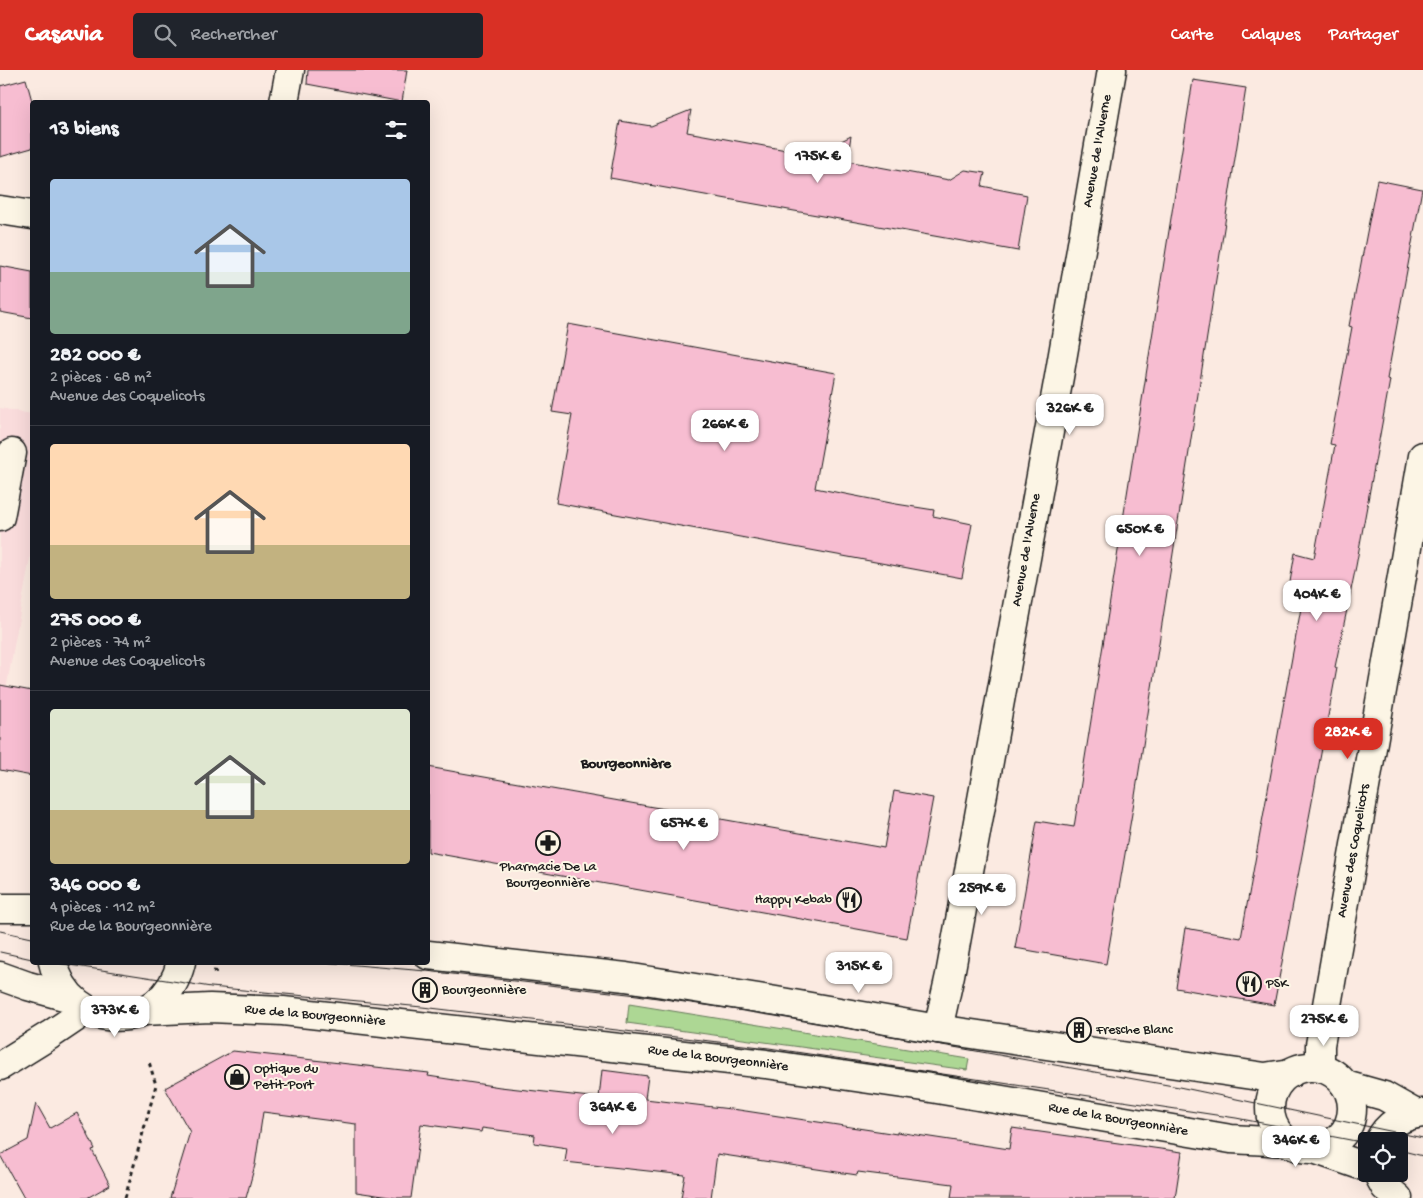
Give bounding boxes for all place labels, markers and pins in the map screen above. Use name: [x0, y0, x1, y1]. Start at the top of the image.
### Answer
pin: 175K €: [777, 142, 859, 184]
pin: 326K €: [1029, 394, 1111, 436]
pin: 266K €: [684, 410, 766, 452]
pin: 650K €: [1099, 514, 1181, 557]
pin: 404K €: [1276, 580, 1358, 622]
pin: 282K €: [1307, 718, 1389, 760]
pin: 657K €: [643, 808, 725, 851]
pharmacy icon: Pharmacie De La Bourgeonnière: [535, 830, 561, 856]
place label: Pharmacie De La Bourgeonnière: [499, 859, 598, 892]
pin: 259K €: [941, 874, 1023, 916]
restaurant icon: Happy Kebab: [836, 887, 862, 913]
place label: Happy Kebab: [755, 892, 833, 909]
pin: 315K €: [818, 952, 900, 994]
restaurant icon: PSK: [1236, 971, 1262, 997]
place label: PSK: [1265, 976, 1289, 993]
building icon: Bourgeonnière: [412, 977, 438, 1003]
place label: Bourgeonnière: [441, 982, 527, 999]
pin: 373K €: [74, 996, 156, 1038]
pin: 275K €: [1283, 1004, 1365, 1047]
building icon: Fresche Blanc: [1066, 1017, 1092, 1043]
place label: Fresche Blanc: [1095, 1022, 1174, 1039]
place label: Optique du Petit-Port: [253, 1061, 319, 1094]
shop icon: Optique du Petit-Port: [224, 1064, 250, 1090]
pin: 364K €: [572, 1092, 654, 1135]
pin: 346K €: [1255, 1126, 1337, 1168]

